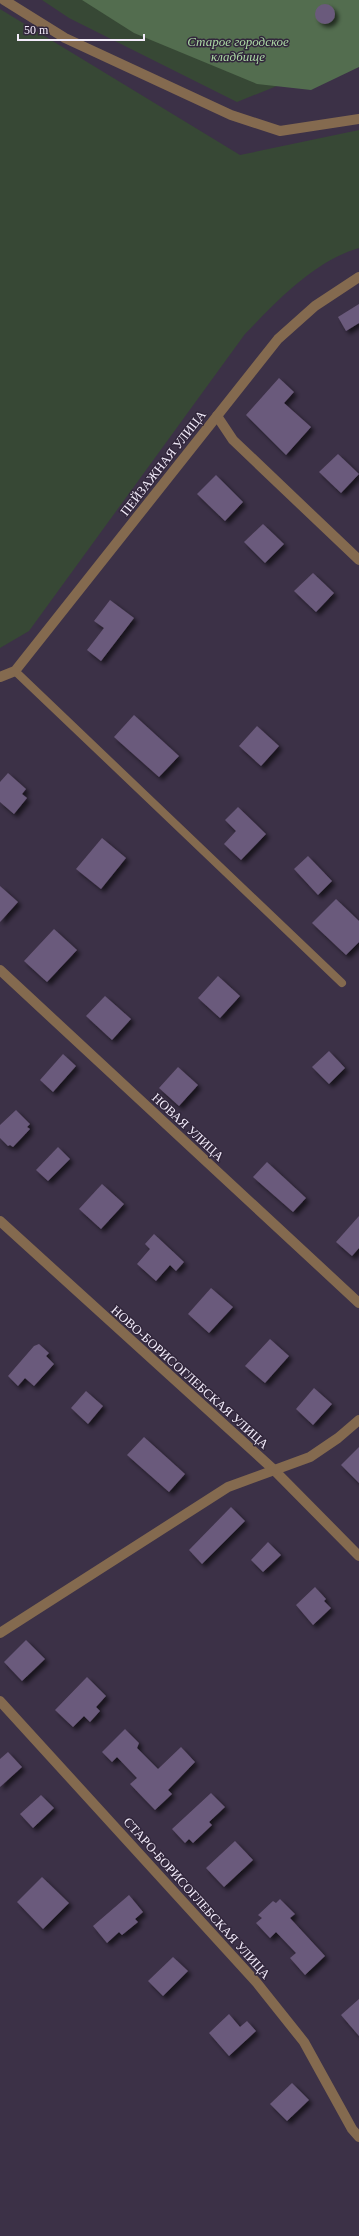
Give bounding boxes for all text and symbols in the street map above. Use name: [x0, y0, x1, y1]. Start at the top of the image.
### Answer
scale bar: [18, 16, 144, 42]
text: 50 m: [24, 23, 49, 37]
park label: Старое городское кладбище: [187, 34, 289, 64]
street label: ПЕЙЗАЖНАЯ УЛИЦА: [117, 407, 209, 519]
street label: НОВАЯ УЛИЦА: [149, 1090, 227, 1164]
street label: НОВО-БОРИСОГЛЕБСКАЯ УЛИЦА: [108, 1302, 272, 1452]
street label: СТАРО-БОРИСОГЛЕБСКАЯ УЛИЦА: [121, 1814, 274, 1982]

